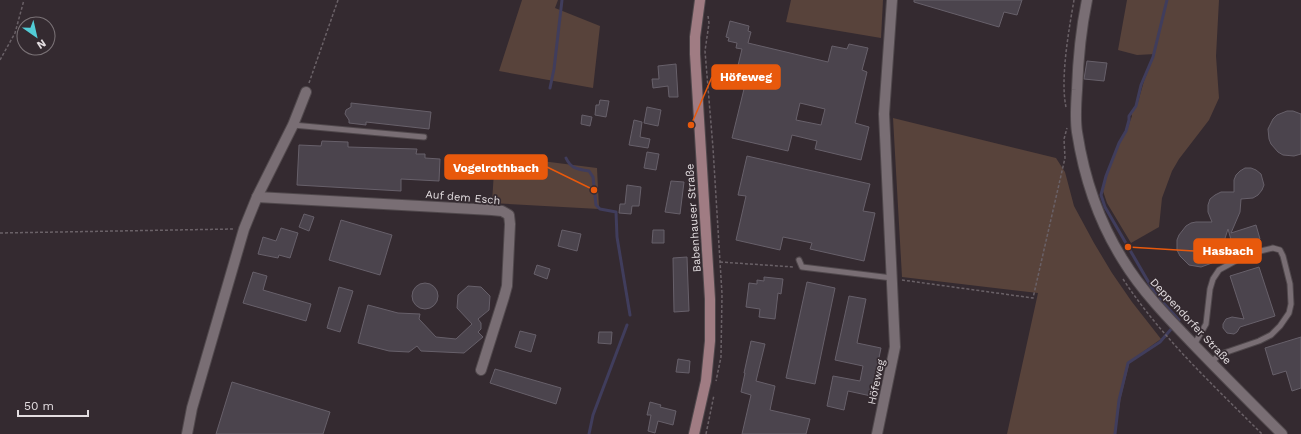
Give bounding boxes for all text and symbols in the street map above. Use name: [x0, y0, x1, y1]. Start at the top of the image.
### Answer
north arrow: [16, 16, 56, 56]
text: N: [34, 36, 48, 52]
callout: Höfeweg: [712, 65, 780, 89]
text: Höfeweg: [720, 70, 772, 84]
callout: Vogelrothbach: [445, 155, 547, 179]
text: Vogelrothbach: [453, 161, 539, 175]
street label: Babenhauser Straße: [683, 163, 704, 273]
street label: Auf dem Esch: [425, 188, 501, 207]
callout: Hasbach: [1194, 239, 1261, 263]
text: Hasbach: [1203, 244, 1253, 258]
street label: Deppendorfer Straße: [1147, 276, 1234, 367]
street label: Höfeweg: [865, 358, 888, 406]
scale bar: [18, 392, 88, 418]
text: 50 m: [24, 399, 54, 413]

